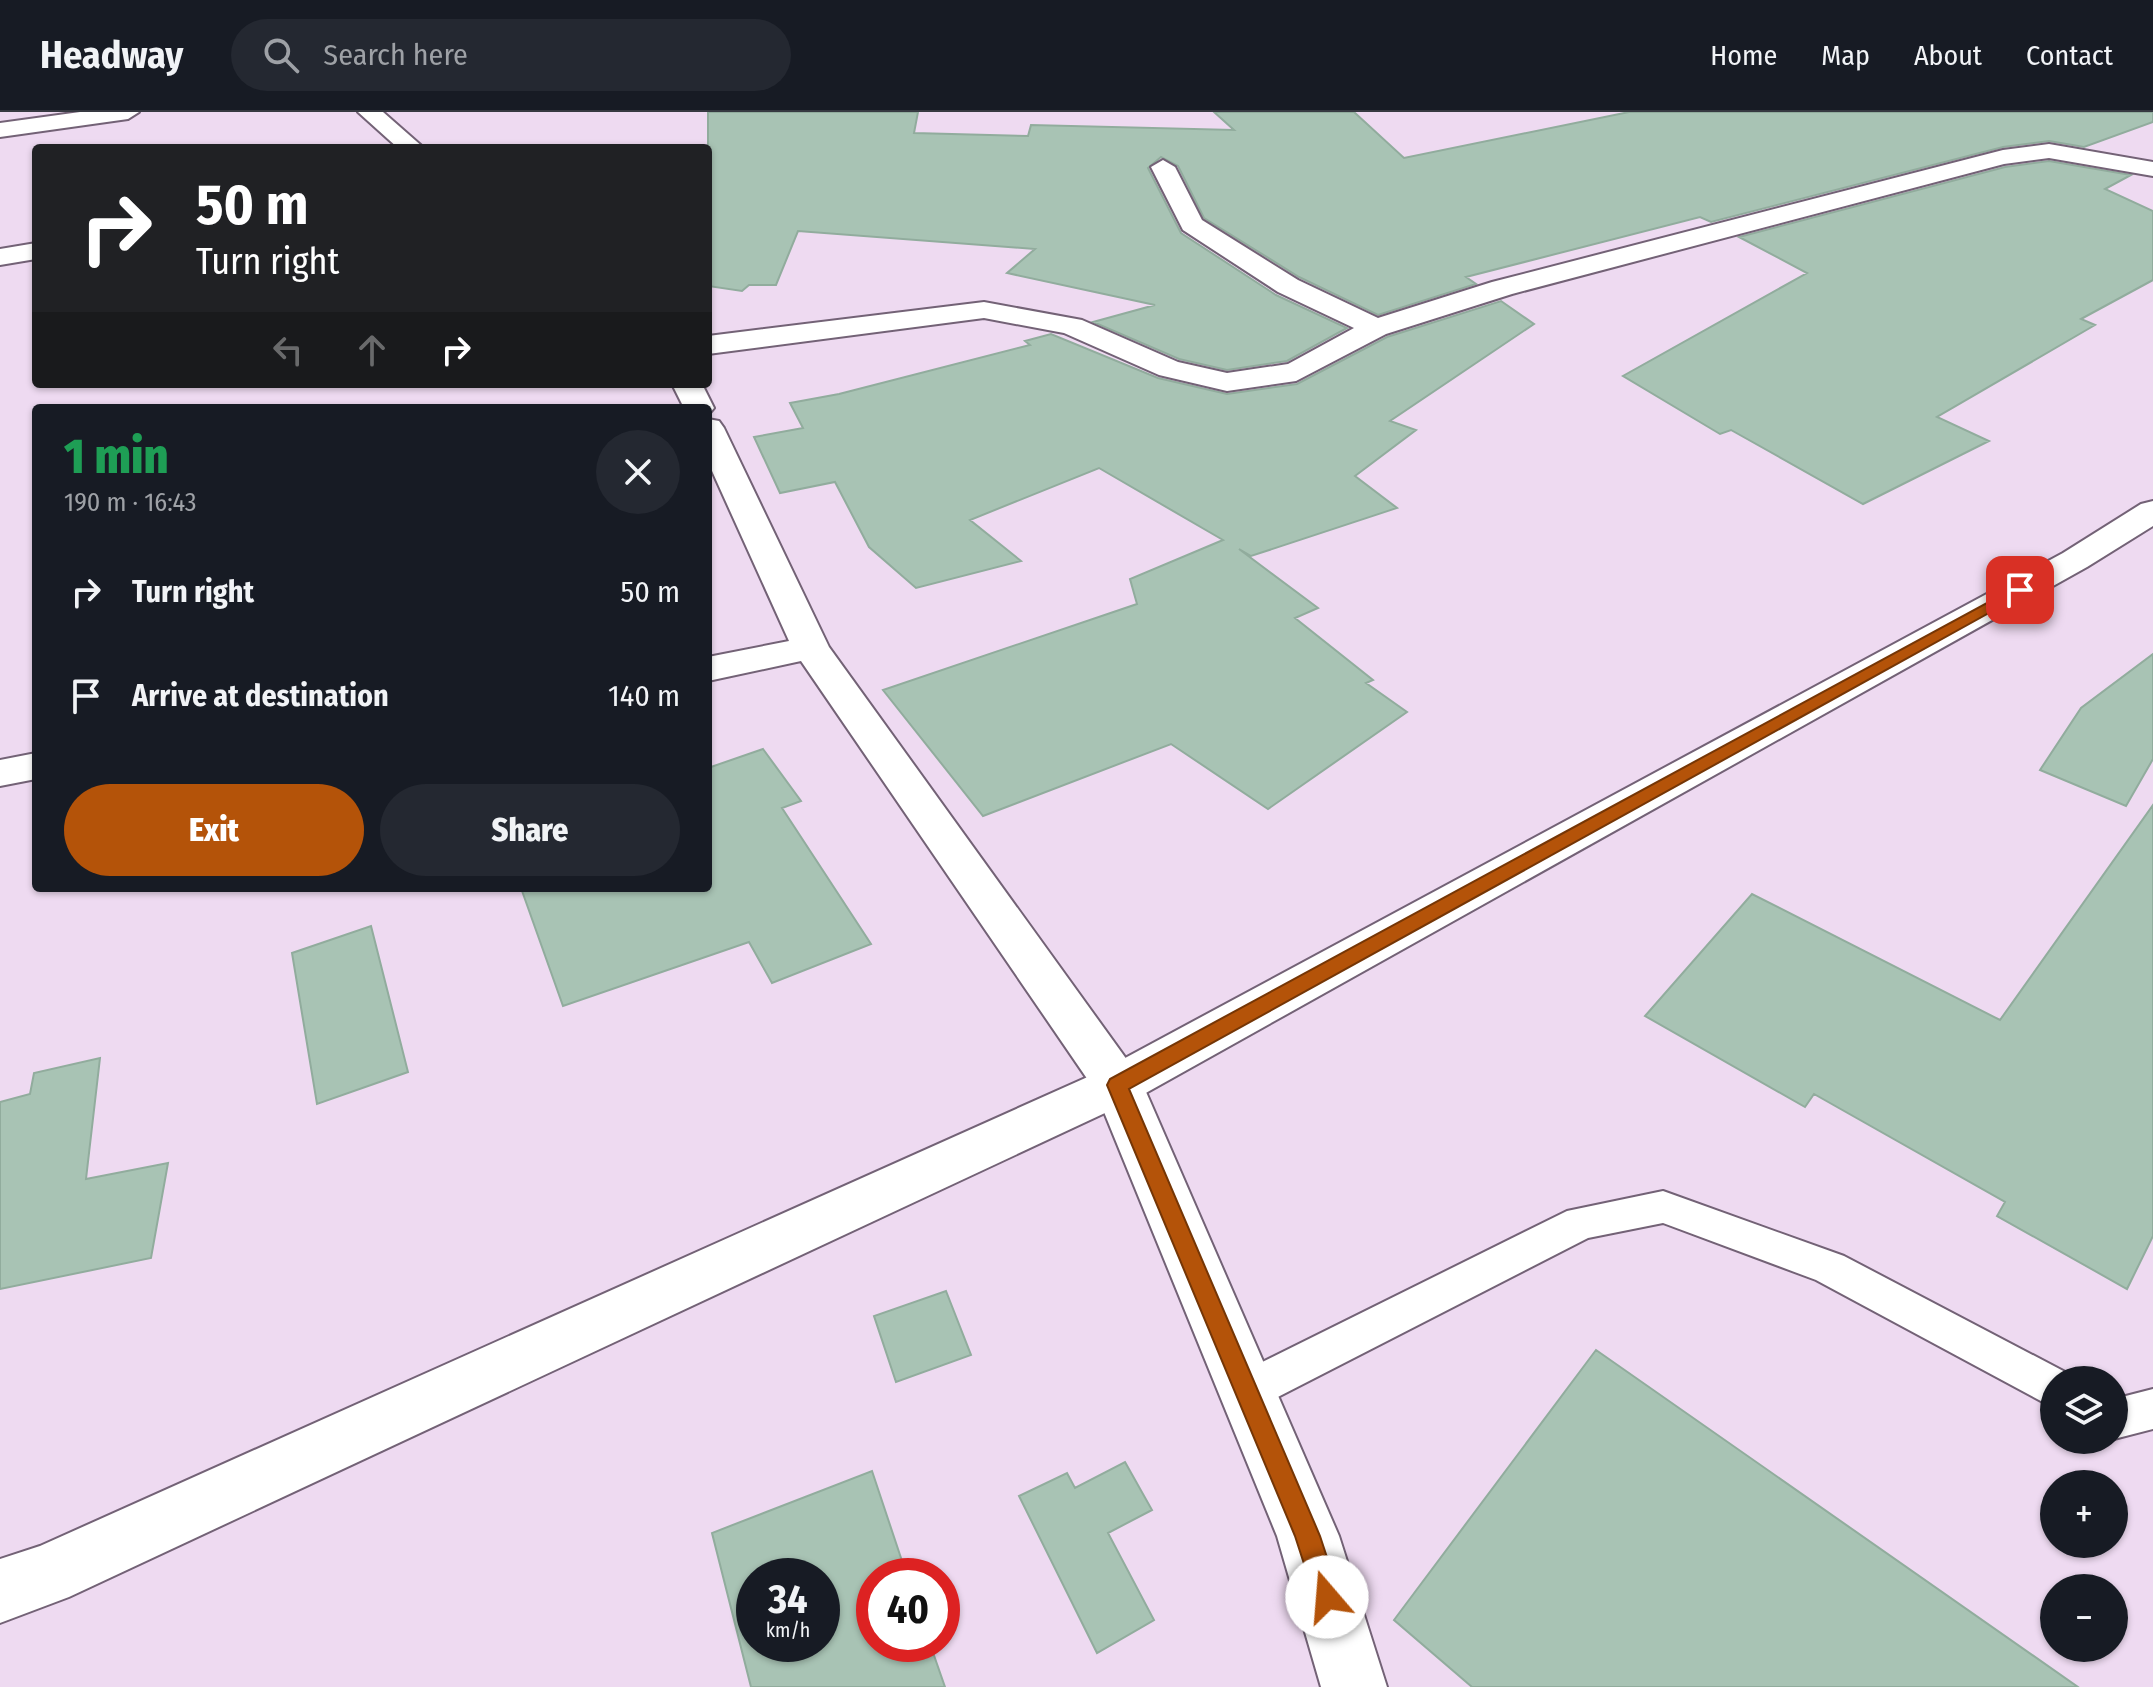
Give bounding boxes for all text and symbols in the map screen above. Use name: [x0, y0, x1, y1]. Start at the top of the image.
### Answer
search box: [231, 19, 791, 91]
text: Headway: [40, 32, 183, 78]
icon: search: [259, 33, 303, 77]
text: Search here: [323, 37, 468, 73]
text: Home: [1710, 39, 1777, 72]
text: Map: [1821, 39, 1870, 72]
text: About: [1914, 39, 1982, 72]
text: Contact: [2026, 39, 2113, 72]
text: 50 m: [196, 172, 308, 239]
icon: right: [64, 176, 168, 280]
text: Turn right: [196, 240, 339, 284]
icon: left: [266, 328, 310, 372]
icon: ahead: [350, 328, 394, 372]
icon: right: [434, 328, 478, 372]
text: 1 min: [64, 428, 168, 486]
button: close: [596, 430, 680, 514]
text: 190 m · 16:43: [64, 487, 197, 518]
pin: [1986, 556, 2054, 624]
icon: arrive: [1998, 568, 2042, 612]
icon: right: [64, 570, 108, 614]
text: Turn right: [132, 574, 254, 610]
text: 50 m: [620, 574, 680, 610]
icon: arrive: [64, 674, 108, 718]
text: Arrive at destination: [132, 678, 389, 714]
text: 140 m: [608, 678, 680, 714]
button: Exit: [64, 784, 364, 876]
button: Share: [380, 784, 680, 876]
map controls: [2040, 1366, 2128, 1662]
button: layers: [2040, 1366, 2128, 1454]
button: +: [2040, 1470, 2128, 1558]
position arrow: [1285, 1555, 1369, 1639]
speed limit sign: 40: [856, 1558, 960, 1662]
button: −: [2040, 1574, 2128, 1662]
text: 34: [768, 1576, 808, 1624]
text: km/h: [766, 1618, 810, 1642]

